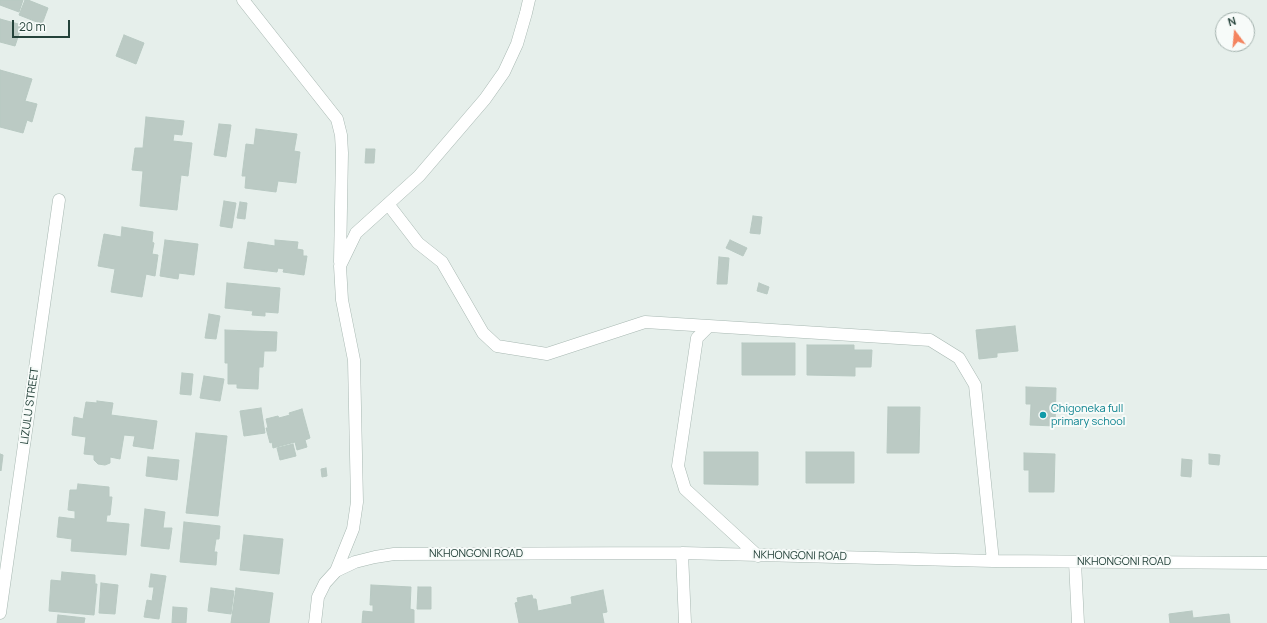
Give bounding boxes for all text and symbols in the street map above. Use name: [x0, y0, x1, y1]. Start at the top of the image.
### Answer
scale bar: [14, 12, 72, 38]
north arrow: [1215, 12, 1255, 52]
text: N: [1226, 13, 1238, 29]
text: 20 m: [19, 18, 46, 35]
street label: LIZULU STREET: [18, 367, 42, 445]
place label: Chigoneka full primary school: [1051, 402, 1125, 428]
marker: Chigoneka full primary school: [1038, 410, 1048, 420]
street label: NKHONGONI ROAD: [429, 547, 523, 561]
street label: NKHONGONI ROAD: [753, 549, 847, 563]
street label: NKHONGONI ROAD: [1077, 555, 1171, 569]

